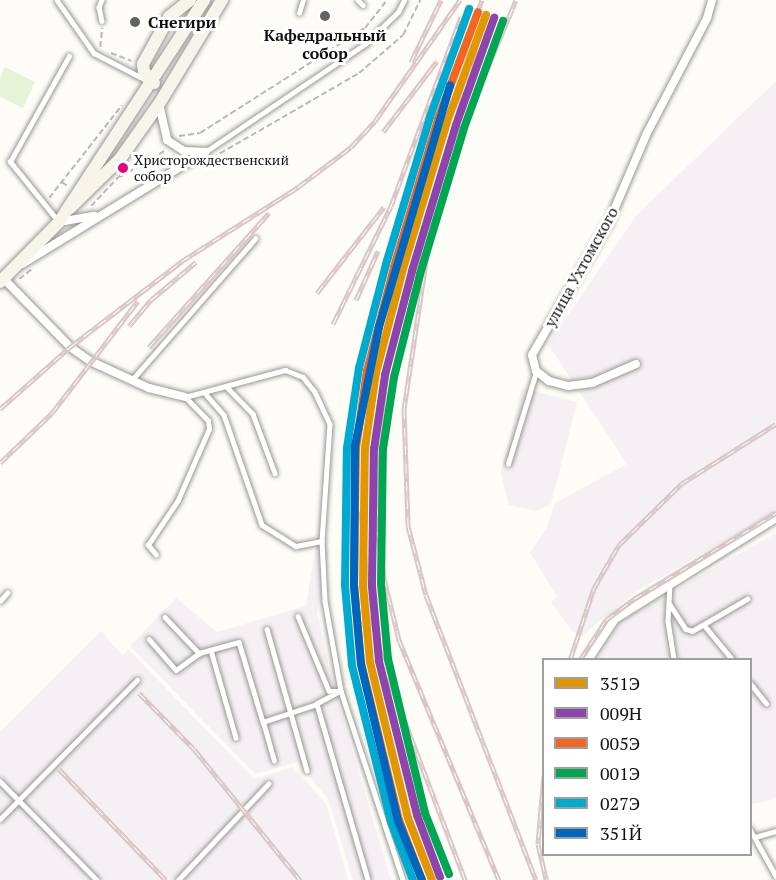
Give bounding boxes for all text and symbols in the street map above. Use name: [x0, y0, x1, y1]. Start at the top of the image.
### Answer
marker: Кафедральный собор: [318, 9, 332, 23]
place label: Снегири: [148, 12, 216, 32]
marker: Снегири: [126, 13, 144, 31]
place label: Кафедральный собор: [264, 25, 386, 63]
place label: Христорождественский собор: [134, 152, 289, 184]
marker: Христорождественский собор: [117, 162, 129, 174]
street label: улица Ухтомского: [540, 203, 622, 331]
legend: [542, 658, 752, 856]
text: 351Э: [600, 671, 640, 695]
text: 009Н: [600, 701, 642, 725]
text: 005Э: [600, 731, 640, 755]
text: 001Э: [600, 761, 640, 785]
text: 027Э: [600, 791, 640, 815]
text: 351Й: [600, 821, 642, 845]

